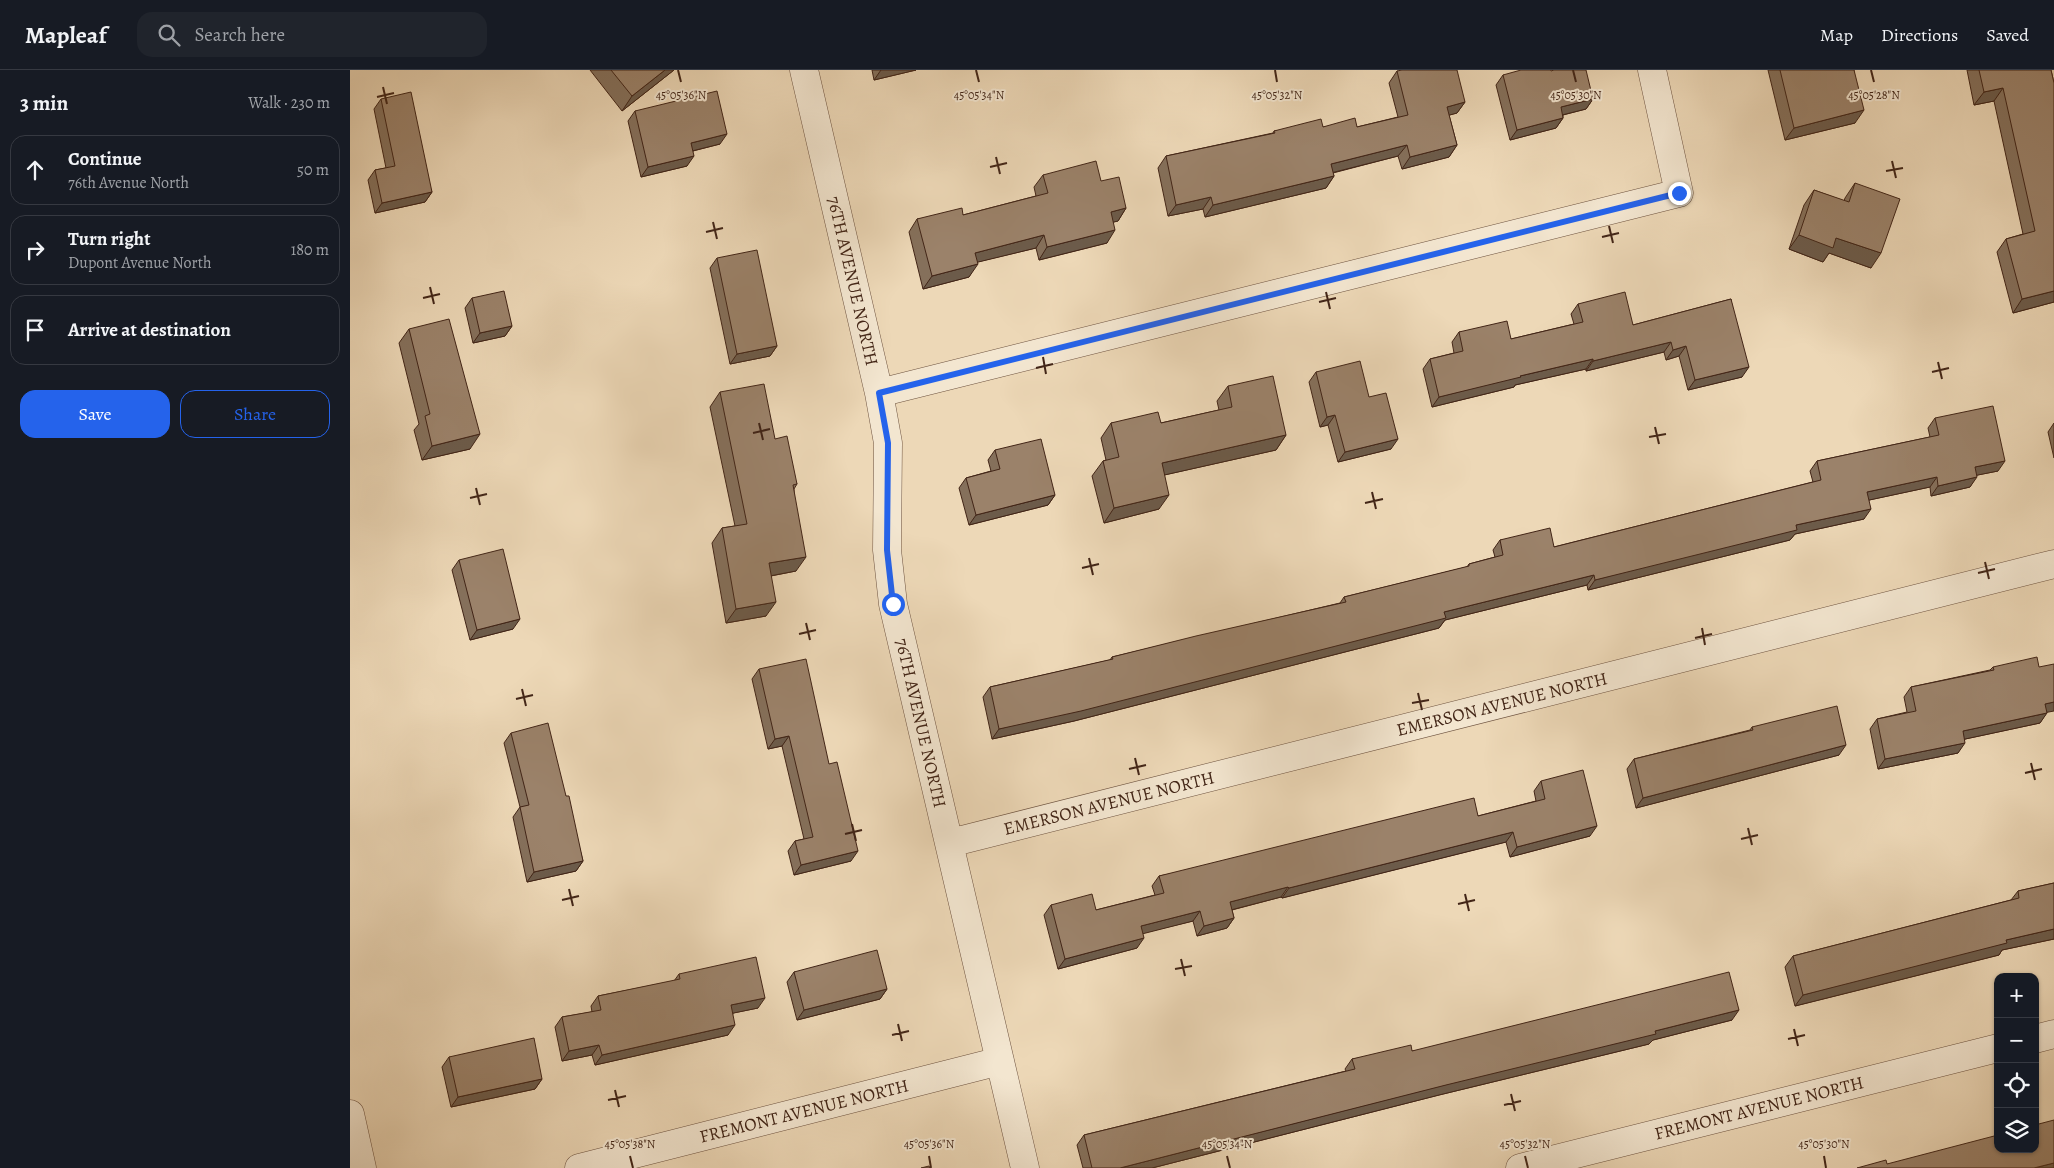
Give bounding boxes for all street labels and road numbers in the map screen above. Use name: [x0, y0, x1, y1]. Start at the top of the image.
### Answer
street label: 76TH AVENUE NORTH: [822, 194, 884, 368]
street label: 76TH AVENUE NORTH: [890, 636, 952, 810]
street label: EMERSON AVENUE NORTH: [1394, 666, 1610, 742]
street label: EMERSON AVENUE NORTH: [1001, 765, 1217, 841]
street label: FREMONT AVENUE NORTH: [1652, 1070, 1866, 1146]
street label: FREMONT AVENUE NORTH: [697, 1073, 911, 1149]

